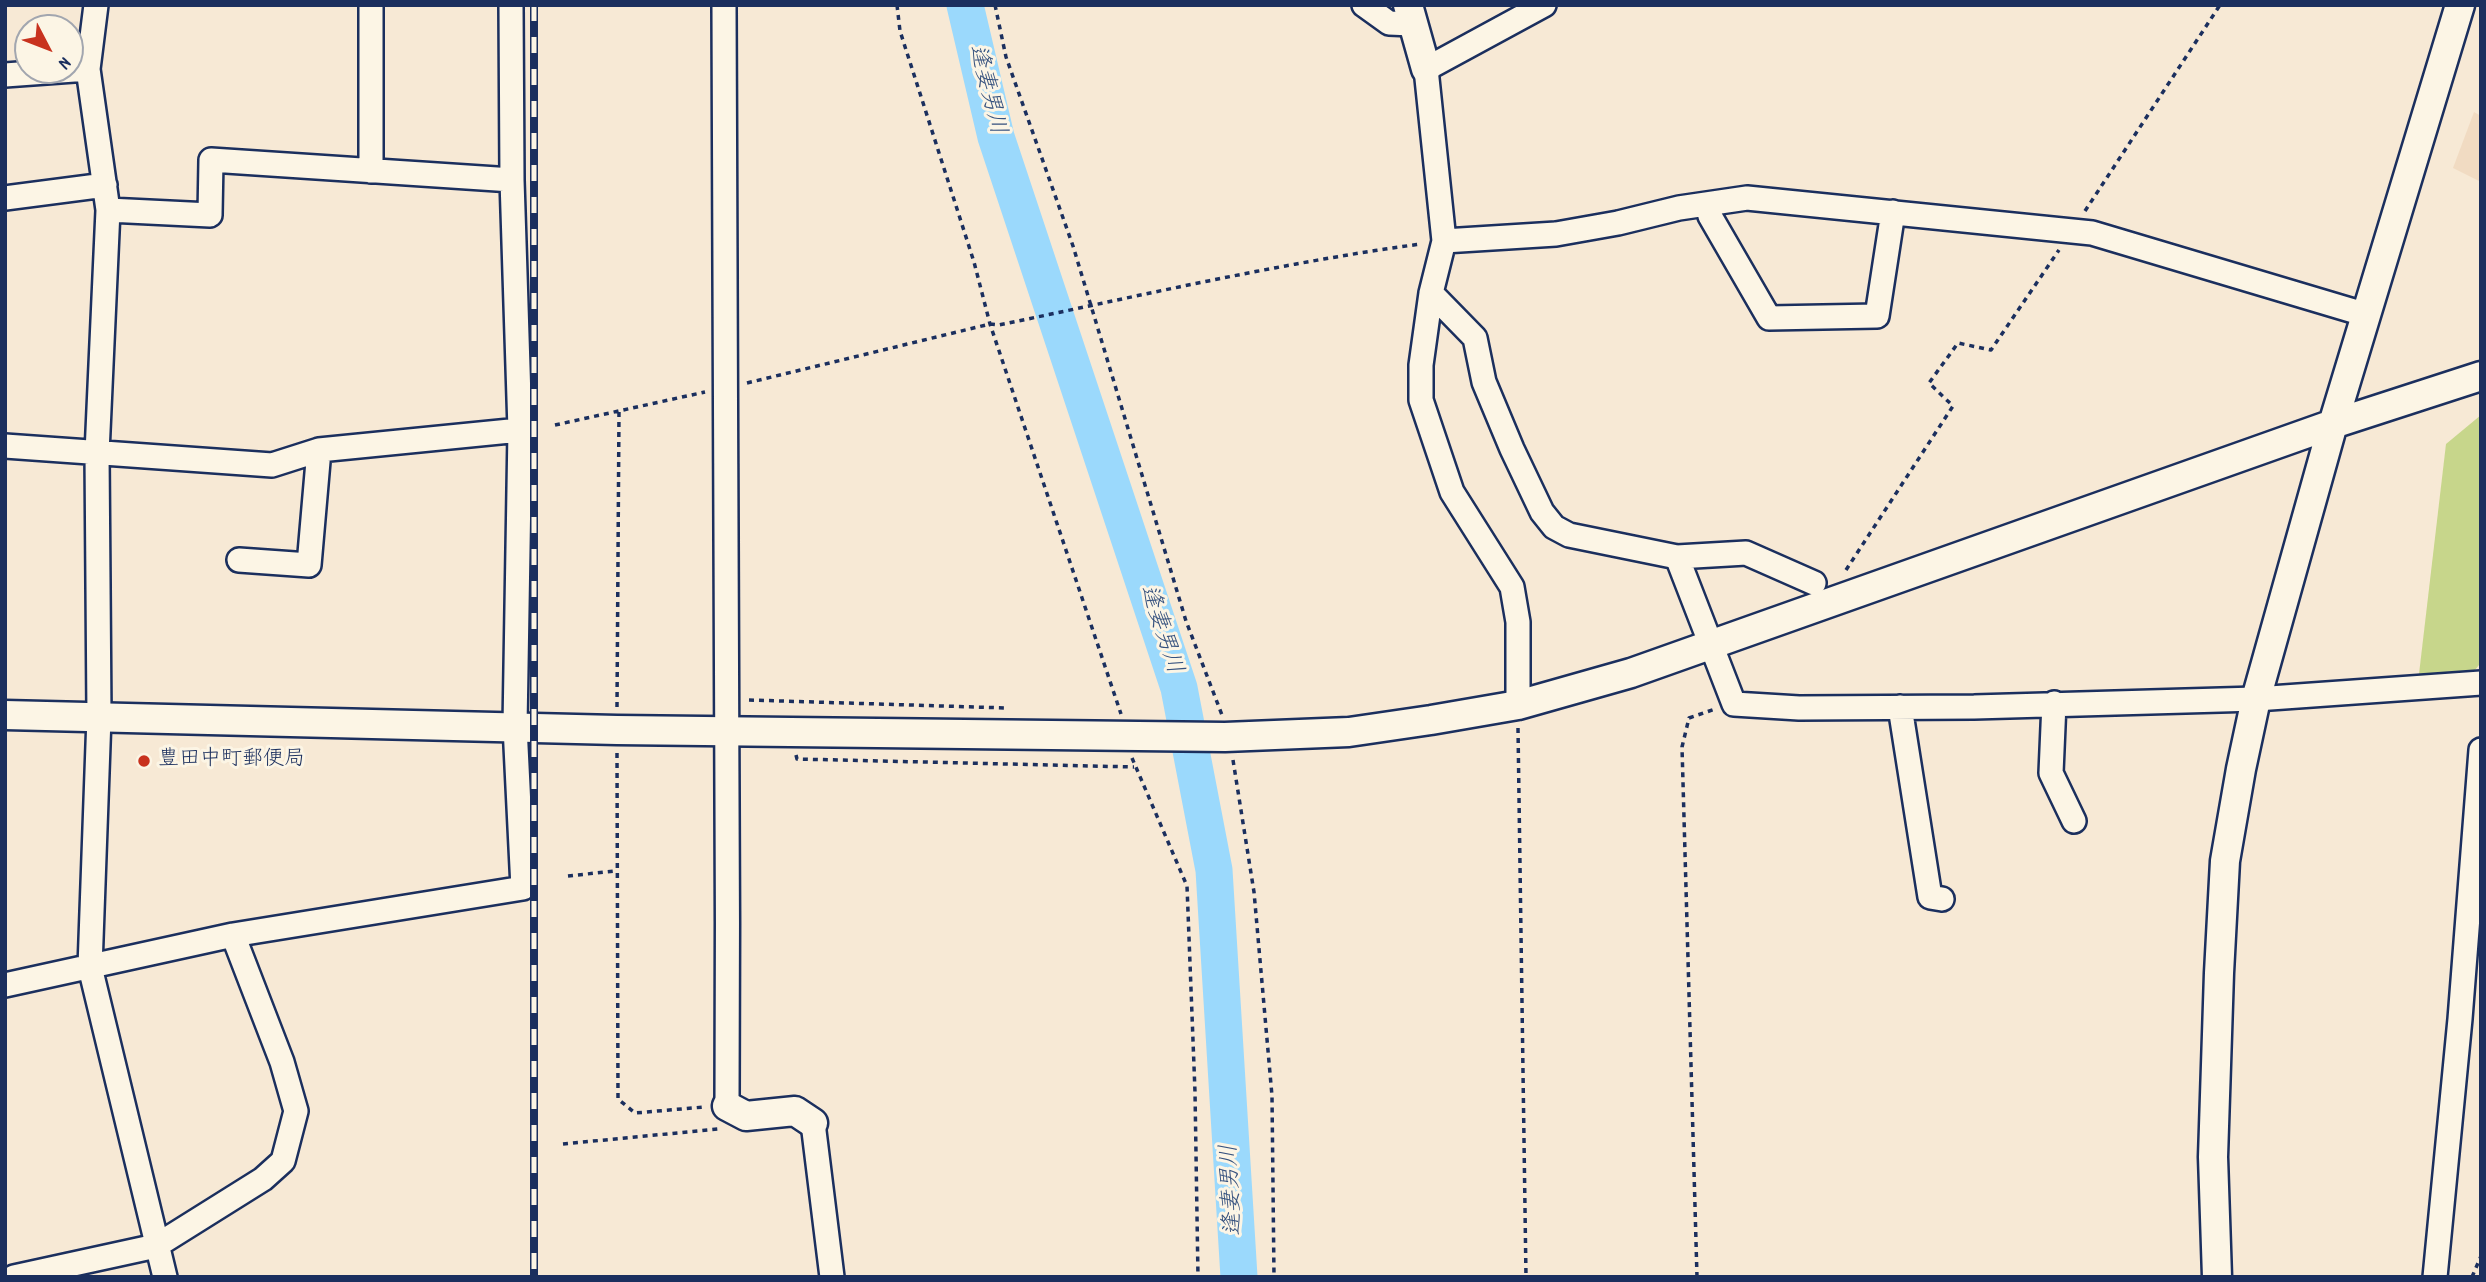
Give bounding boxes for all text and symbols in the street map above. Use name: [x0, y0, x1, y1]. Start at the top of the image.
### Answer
north arrow: [14, 14, 84, 84]
water label: 逢妻男川: [960, 42, 1010, 138]
text: N: [50, 50, 77, 75]
water label: 逢妻男川: [1132, 582, 1186, 678]
place label: 豊田中町郵便局: [158, 748, 305, 774]
marker: 豊田中町郵便局: [136, 753, 152, 769]
water label: 逢妻男川: [1218, 1143, 1250, 1237]

